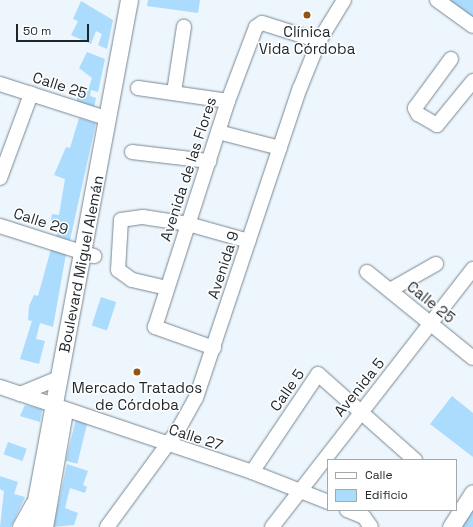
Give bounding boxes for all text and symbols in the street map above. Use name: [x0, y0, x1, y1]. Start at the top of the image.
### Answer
marker: Clínica Vida Córdoba: [301, 9, 313, 21]
scale bar: [18, 16, 91, 42]
place label: Clínica Vida Córdoba: [259, 22, 355, 57]
text: 50 m: [23, 23, 51, 39]
street label: Calle 25: [30, 68, 90, 102]
street label: Avenida de las Flores: [156, 95, 220, 243]
street label: Boulevard Miguel Alemán: [55, 174, 107, 354]
street label: Calle 29: [11, 204, 71, 238]
street label: Avenida 9: [204, 229, 242, 301]
street label: Calle 25: [403, 277, 459, 327]
street label: Avenida 5: [330, 354, 388, 420]
street label: Calle 5: [266, 365, 308, 415]
marker: Mercado Tratados de Córdoba: [132, 367, 142, 377]
place label: Mercado Tratados de Córdoba: [72, 378, 202, 413]
street label: Calle 27: [167, 420, 225, 454]
legend: [327, 459, 457, 511]
text: Calle: [365, 467, 393, 483]
text: Edificio: [365, 487, 408, 503]

